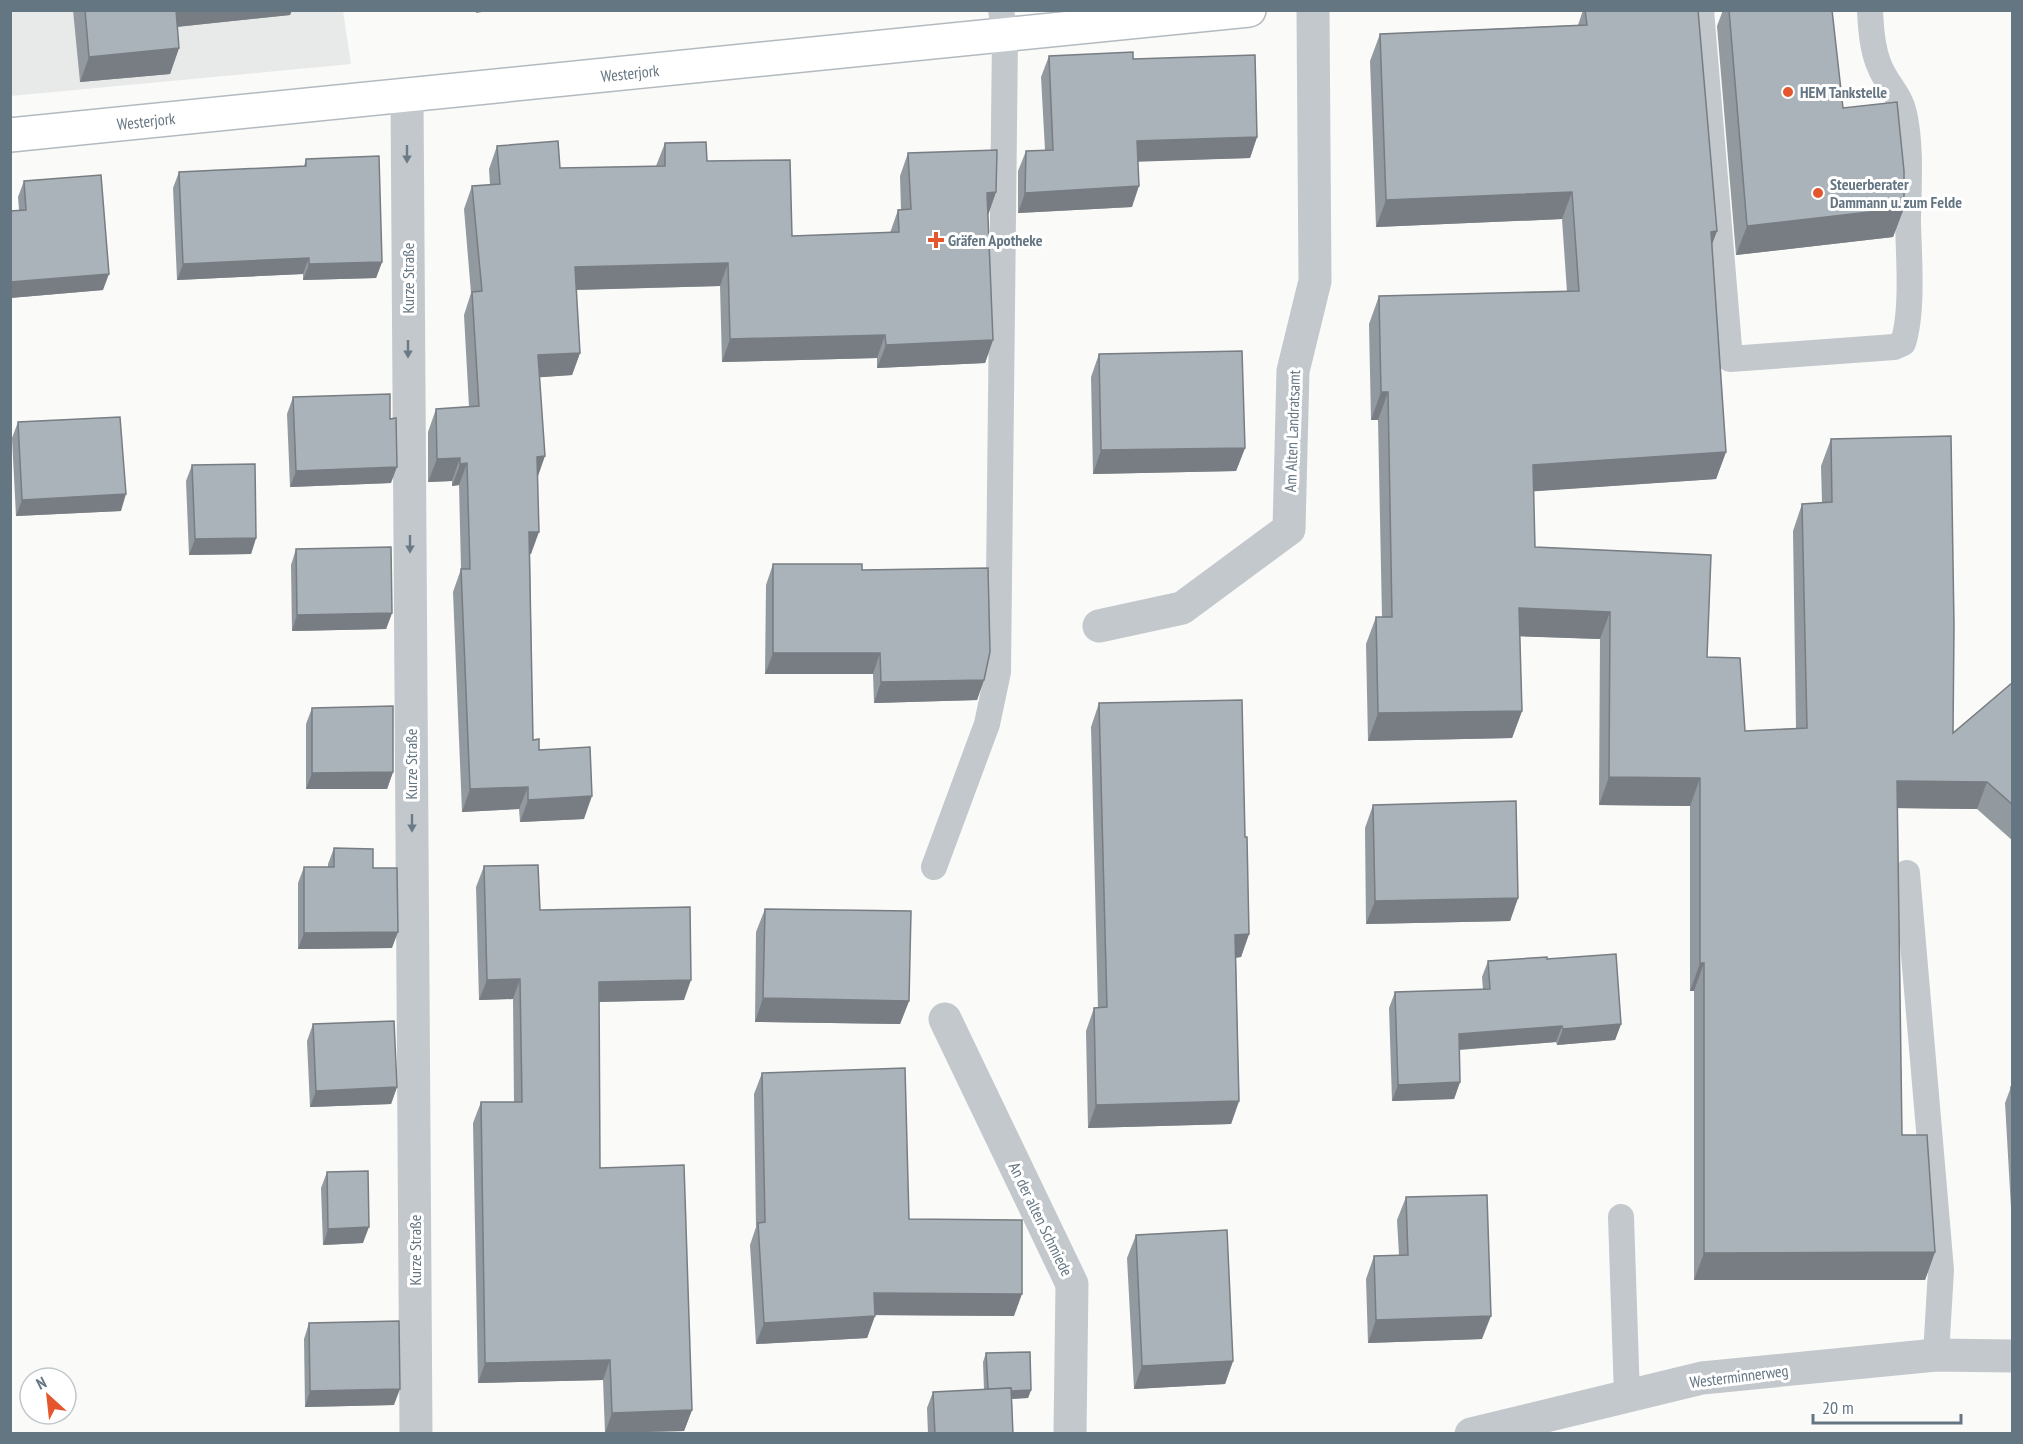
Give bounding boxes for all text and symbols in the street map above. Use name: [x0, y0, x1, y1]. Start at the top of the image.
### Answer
street label: Westerjork: [600, 60, 661, 86]
place label: HEM Tankstelle: [1800, 82, 1887, 102]
marker: HEM Tankstelle: [1781, 85, 1795, 99]
street label: Westerjork: [116, 108, 177, 134]
one-way arrow: [402, 144, 412, 163]
place label: Steuerberater Dammann u. zum Felde: [1830, 174, 1962, 212]
marker: Steuerberater Dammann u. zum Felde: [1811, 186, 1825, 200]
place label: Gräfen Apotheke: [948, 230, 1043, 250]
marker: Gräfen Apotheke: [929, 233, 943, 247]
street label: Kurze Straße: [398, 243, 418, 313]
one-way arrow: [403, 339, 413, 358]
street label: Am Alten Landratsamt: [1280, 369, 1304, 492]
one-way arrow: [405, 534, 415, 553]
street label: Kurze Straße: [401, 729, 421, 799]
one-way arrow: [407, 813, 417, 832]
street label: An der alten Schmiede: [1005, 1159, 1077, 1279]
street label: Kurze Straße: [405, 1215, 425, 1285]
street label: Westerminnerweg: [1689, 1360, 1789, 1392]
north arrow: [18, 1366, 78, 1426]
text: N: [33, 1372, 50, 1394]
scale bar: [1813, 1387, 1962, 1425]
text: 20 m: [1822, 1396, 1854, 1419]

